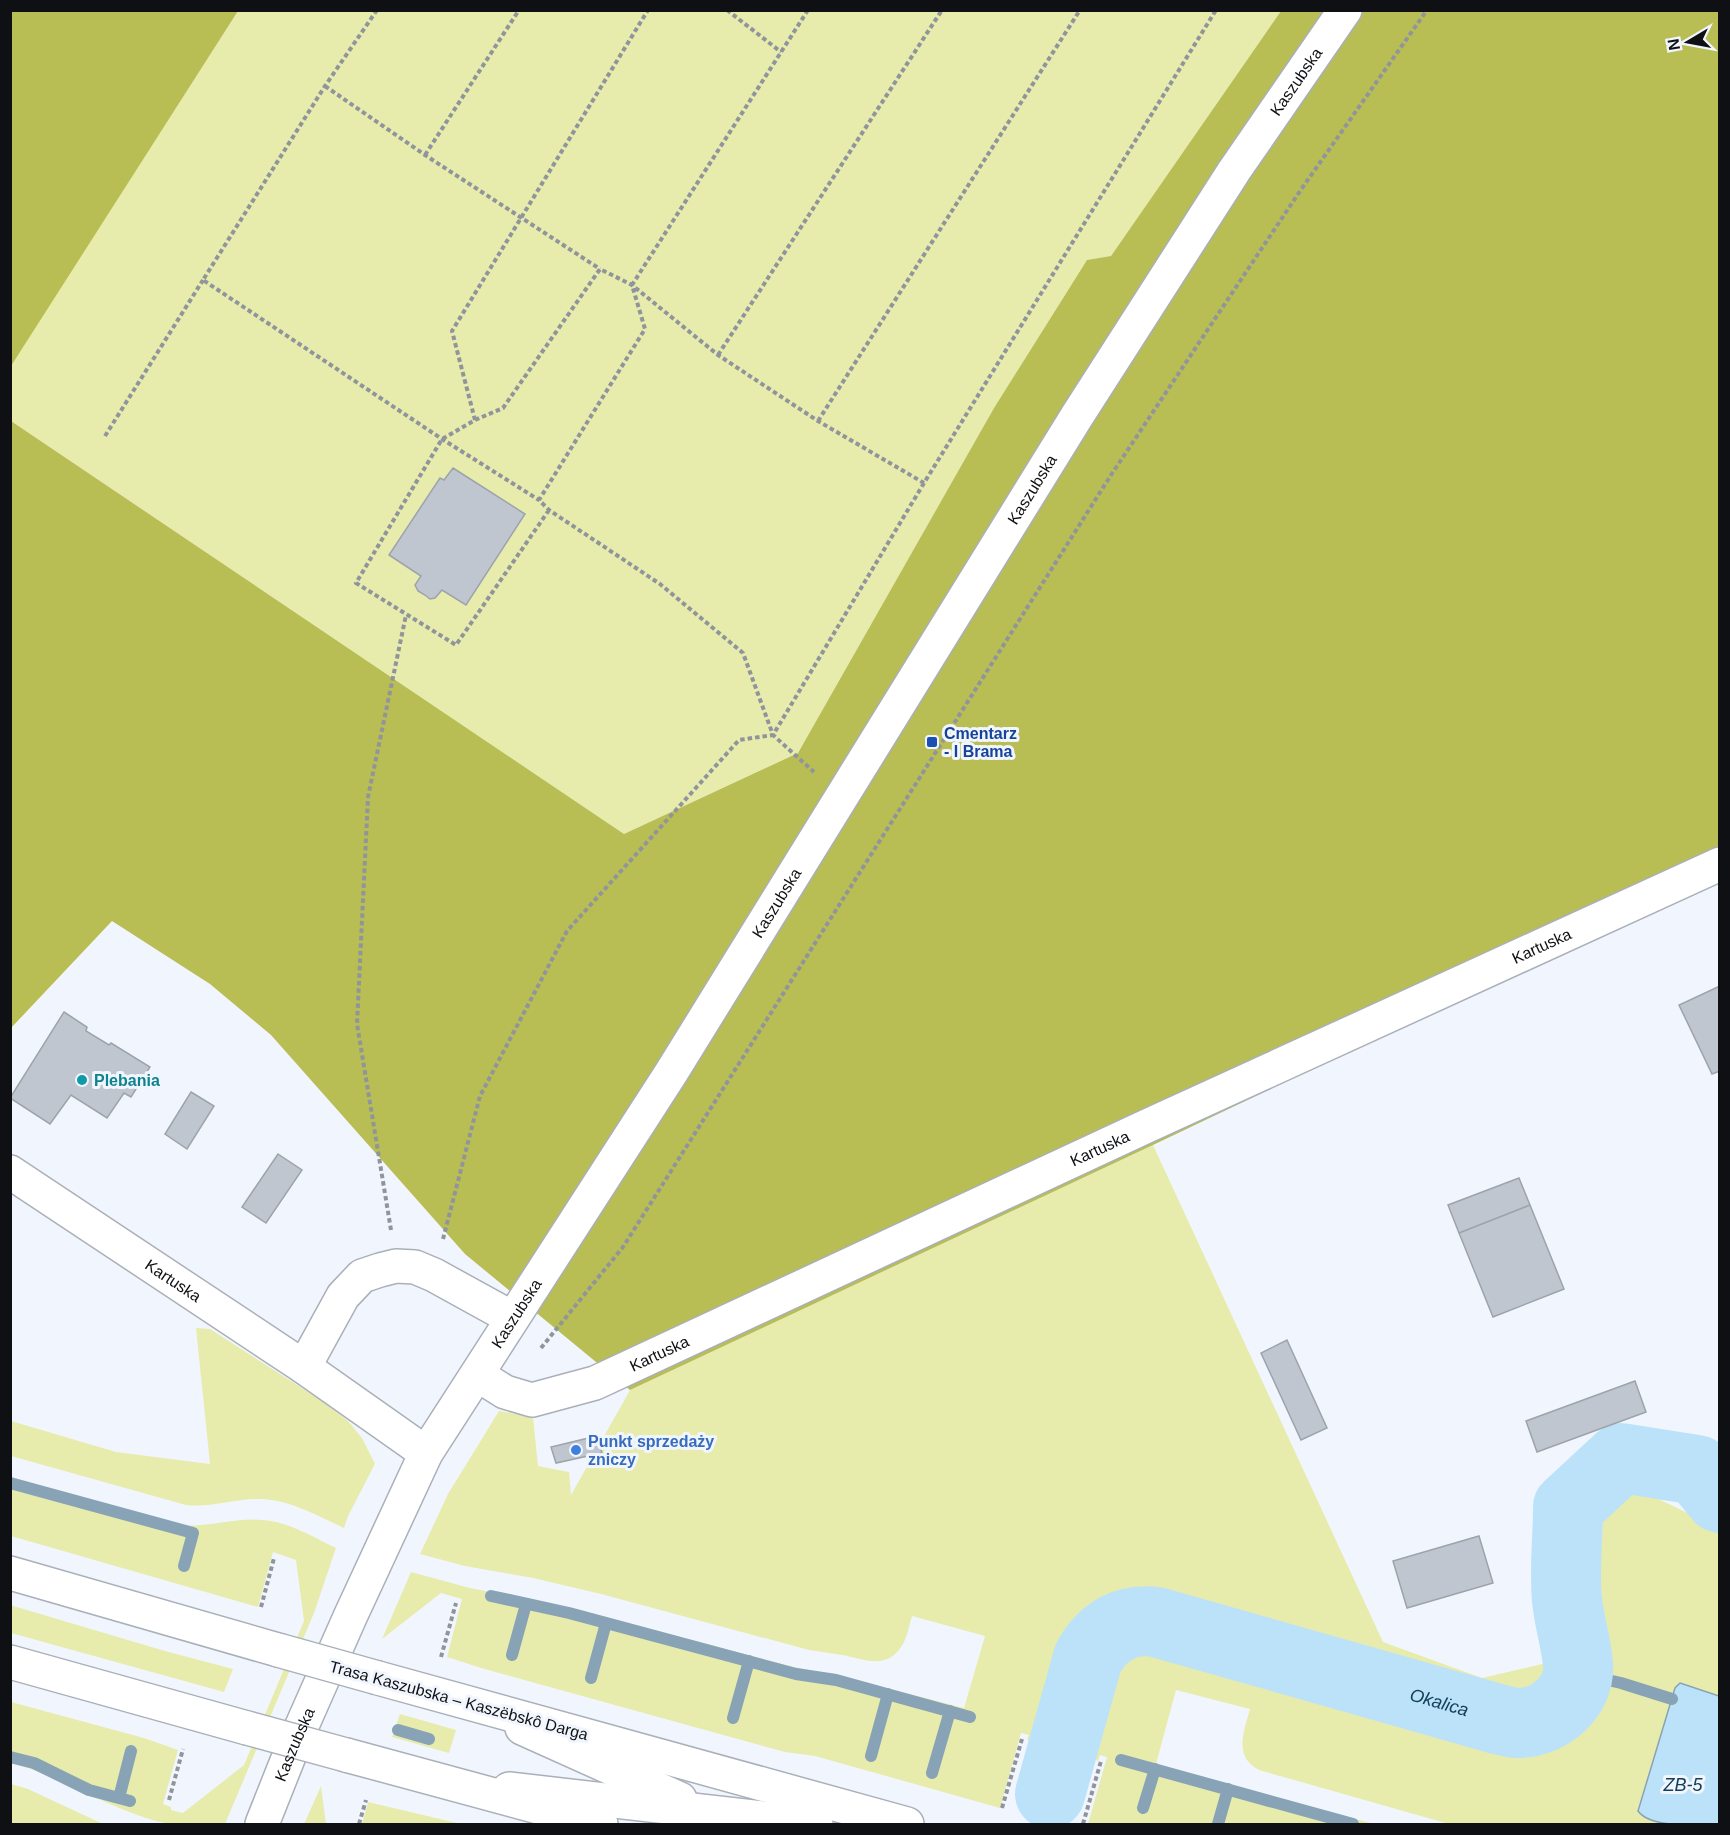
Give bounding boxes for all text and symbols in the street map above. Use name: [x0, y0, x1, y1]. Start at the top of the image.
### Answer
north arrow: [1658, 12, 1718, 72]
text: N: [1664, 37, 1683, 52]
street label: Kaszubska: [1267, 45, 1325, 119]
street label: Kaszubska: [1004, 452, 1060, 527]
place label: Cmentarz - I Brama: [944, 725, 1017, 760]
marker: Cmentarz - I Brama: [925, 735, 939, 749]
street label: Kaszubska: [749, 865, 804, 941]
street label: Kartuska: [1509, 925, 1574, 967]
place label: Plebania: [94, 1072, 160, 1089]
marker: Plebania: [75, 1073, 89, 1087]
street label: Kartuska: [1068, 1127, 1132, 1170]
street label: Kartuska: [142, 1256, 204, 1305]
street label: Kaszubska: [488, 1276, 545, 1351]
street label: Kartuska: [627, 1333, 692, 1375]
place label: Punkt sprzedaży zniczy: [588, 1433, 714, 1468]
marker: Punkt sprzedaży zniczy: [569, 1443, 583, 1457]
street label: Trasa Kaszubska – Kaszëbskô Darga: [328, 1658, 590, 1743]
water label: Okalica: [1408, 1685, 1471, 1720]
street label: Kaszubska: [272, 1705, 318, 1784]
water label: ZB-5: [1662, 1775, 1703, 1795]

